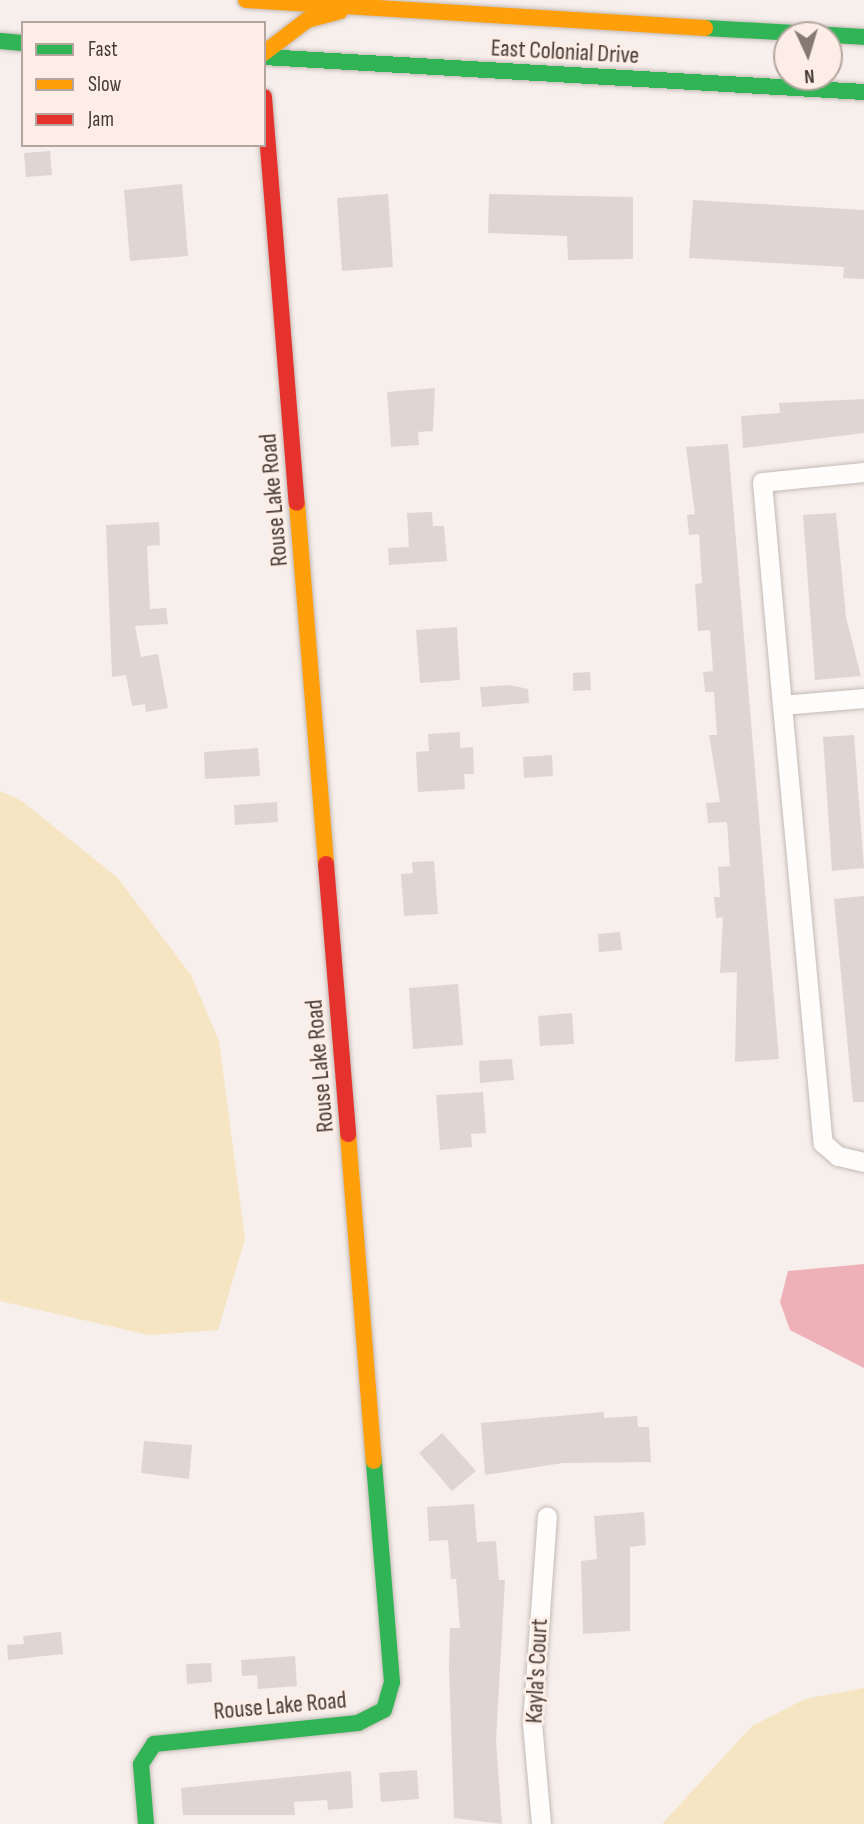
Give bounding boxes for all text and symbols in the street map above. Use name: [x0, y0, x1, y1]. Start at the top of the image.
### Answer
legend: [21, 21, 266, 147]
north arrow: [773, 21, 843, 91]
street label: East Colonial Drive: [490, 34, 640, 70]
text: Fast: [88, 37, 118, 62]
text: N: [803, 64, 815, 87]
text: Slow: [88, 72, 121, 97]
text: Jam: [88, 107, 114, 132]
street label: Rouse Lake Road: [254, 432, 294, 568]
street label: Rouse Lake Road: [300, 998, 340, 1134]
street label: Kayla's Court: [520, 1618, 554, 1724]
street label: Rouse Lake Road: [212, 1686, 348, 1726]

